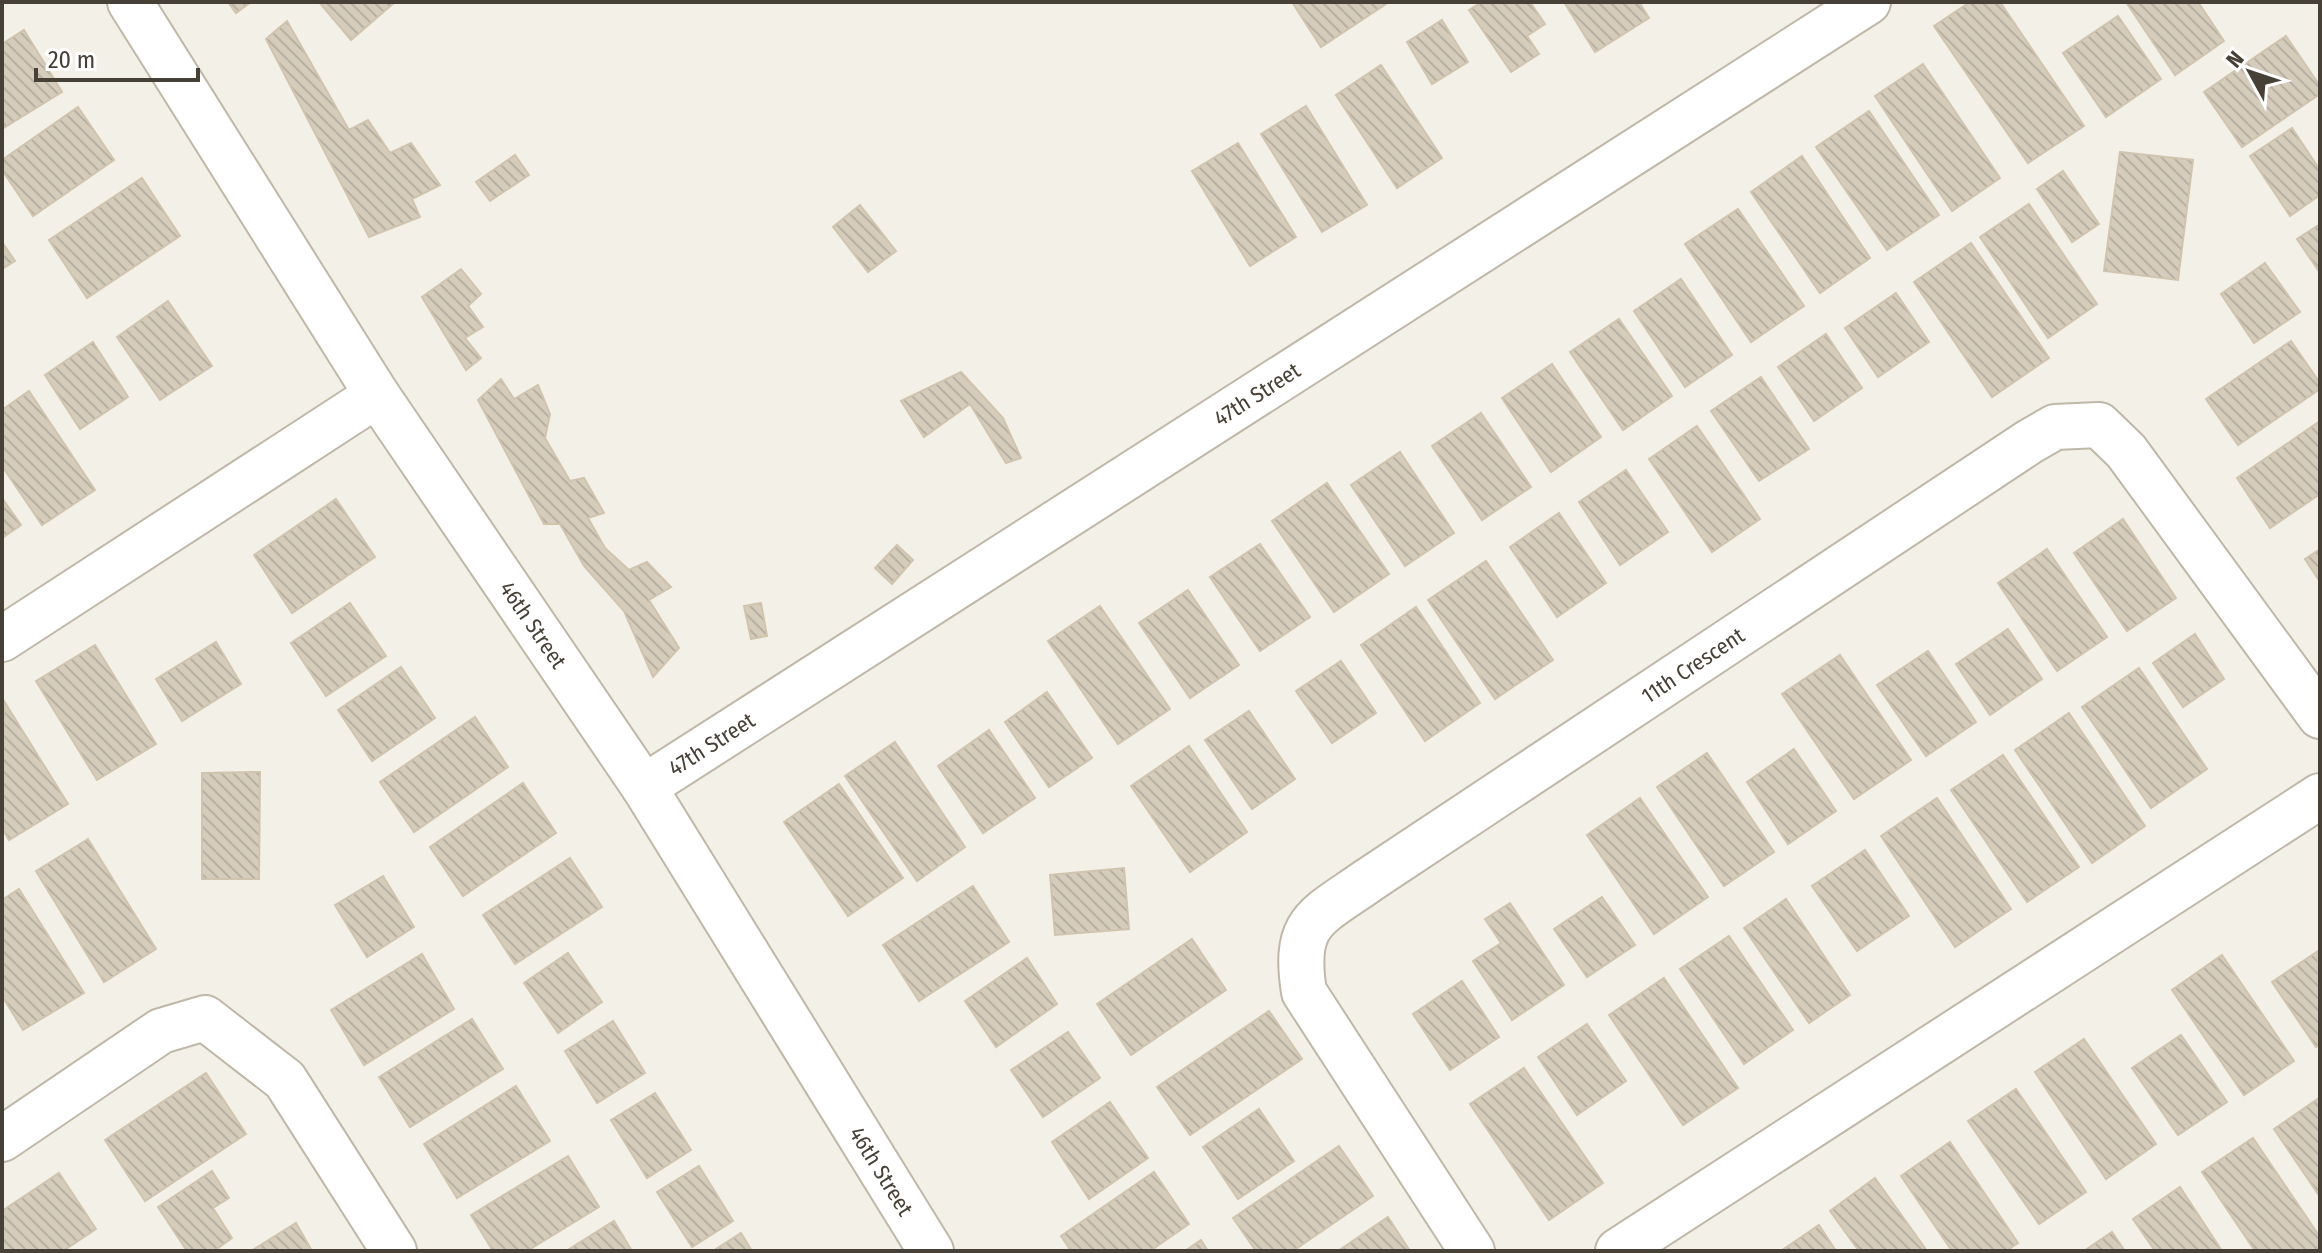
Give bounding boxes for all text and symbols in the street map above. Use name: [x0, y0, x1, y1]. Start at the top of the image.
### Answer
scale bar: [36, 32, 198, 82]
north arrow: [2210, 32, 2290, 112]
text: 20 m: [48, 46, 95, 74]
text: N: [2220, 46, 2250, 73]
street label: 47th Street: [1209, 356, 1306, 432]
street label: 46th Street: [494, 576, 573, 674]
street label: 11th Crescent: [1636, 621, 1750, 709]
street label: 47th Street: [663, 706, 760, 781]
street label: 46th Street: [844, 1122, 920, 1221]

